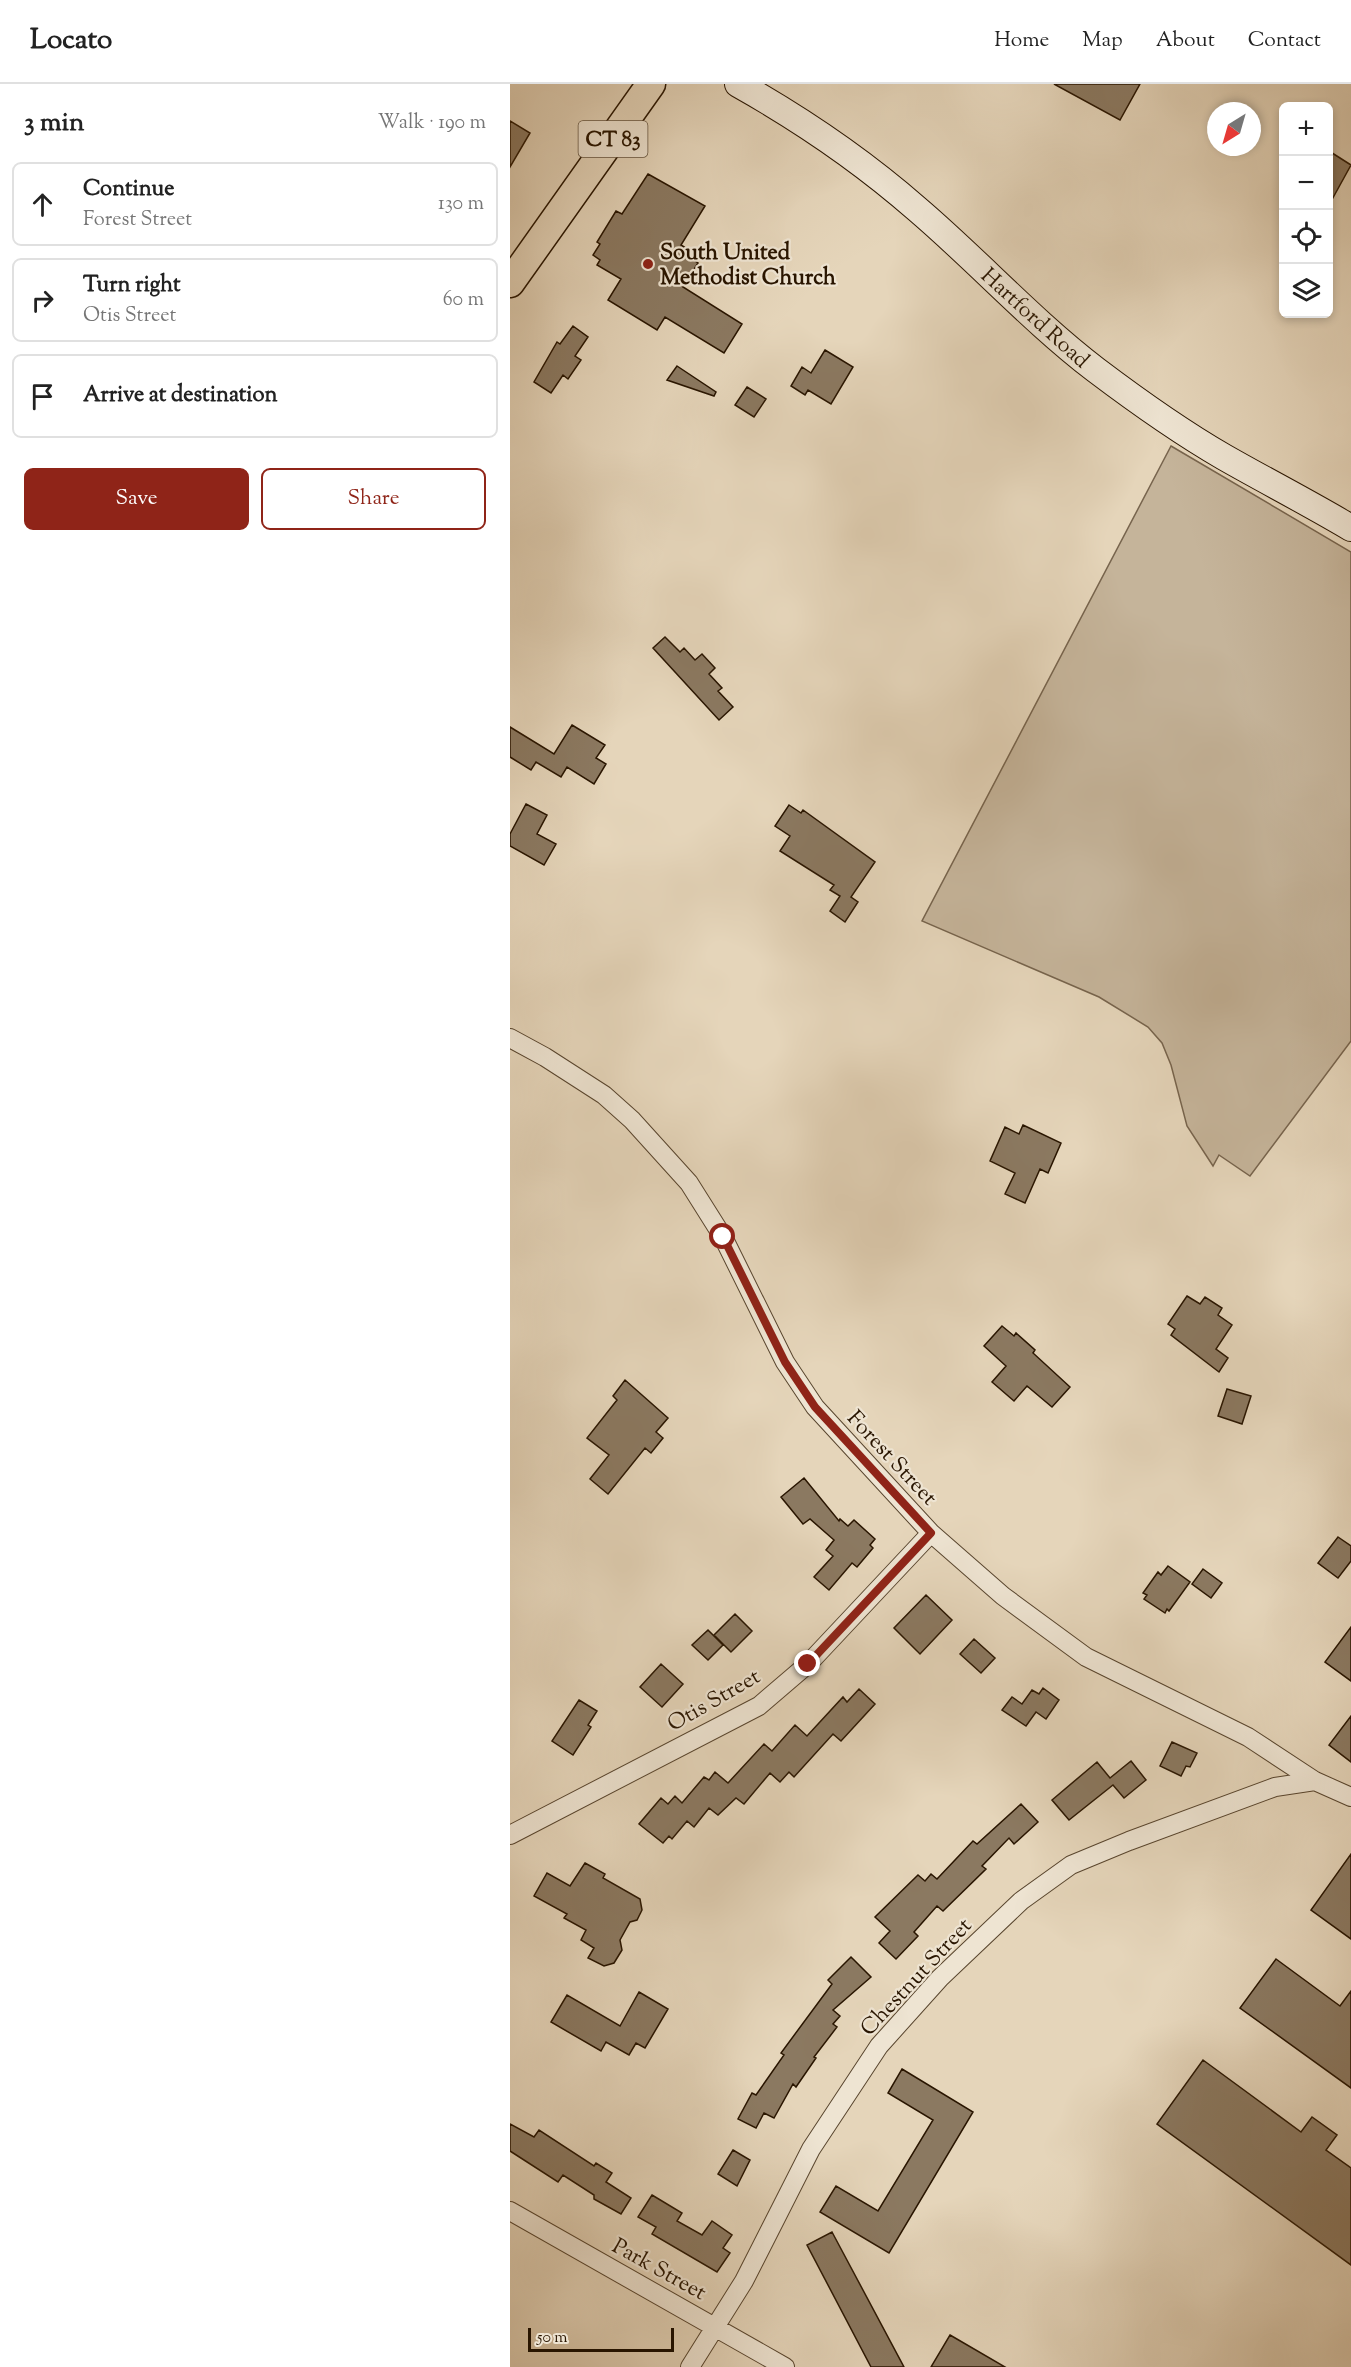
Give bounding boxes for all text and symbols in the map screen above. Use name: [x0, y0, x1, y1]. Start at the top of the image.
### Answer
text: Locato: [30, 21, 112, 61]
text: Home: [994, 26, 1049, 56]
text: Map: [1082, 26, 1123, 56]
text: About: [1156, 26, 1215, 56]
text: Contact: [1248, 26, 1321, 56]
north arrow: [1207, 102, 1261, 156]
map controls: [1279, 102, 1333, 318]
button: +: [1279, 102, 1333, 156]
text: 3 min: [24, 105, 84, 142]
text: Walk · 190 m: [378, 109, 486, 138]
road number: CT 83: [578, 121, 648, 157]
button: −: [1279, 156, 1333, 210]
text: Continue: [83, 174, 174, 206]
icon: ahead: [26, 188, 59, 221]
text: 130 m: [438, 190, 484, 219]
text: Forest Street: [83, 206, 192, 235]
button: locate: [1279, 210, 1333, 264]
place label: South United Methodist Church: [660, 238, 836, 295]
marker: South United Methodist Church: [641, 257, 655, 271]
street label: Hartford Road: [972, 261, 1096, 377]
button: layers: [1279, 264, 1333, 318]
text: Turn right: [83, 270, 180, 302]
icon: right: [26, 284, 59, 317]
text: 60 m: [443, 286, 484, 315]
text: Otis Street: [83, 302, 176, 331]
icon: arrive: [26, 380, 59, 413]
text: Arrive at destination: [83, 380, 278, 412]
button: Save: [24, 468, 249, 530]
button: Share: [261, 468, 486, 530]
route start: [709, 1223, 735, 1249]
street label: Forest Street: [838, 1404, 944, 1514]
route end: [794, 1650, 820, 1676]
street label: Otis Street: [662, 1662, 767, 1741]
street label: Chestnut Street: [854, 1911, 981, 2044]
street label: Park Street: [605, 2232, 712, 2310]
scale bar: [528, 2325, 674, 2352]
text: 50 m: [537, 2327, 568, 2350]

